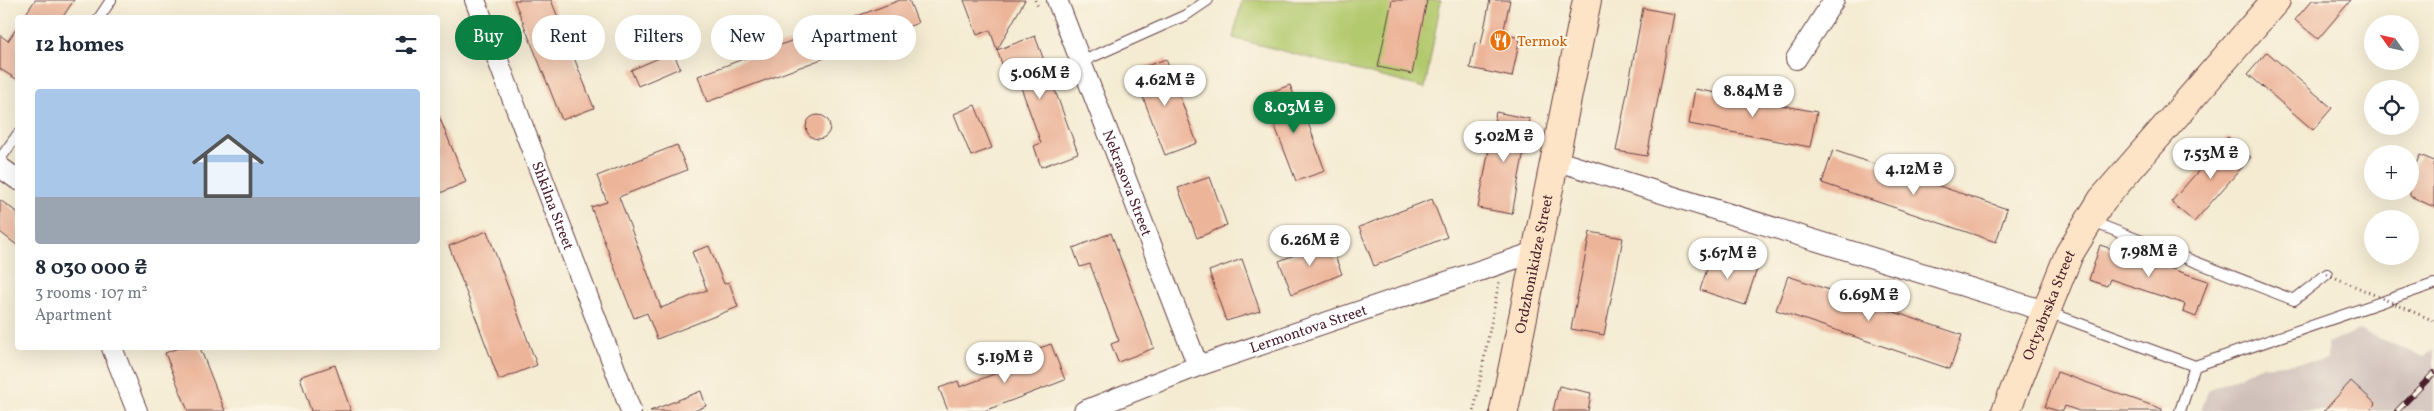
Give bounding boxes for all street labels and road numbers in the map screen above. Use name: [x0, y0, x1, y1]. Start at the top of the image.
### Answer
street label: Nekrasova Street: [1096, 127, 1156, 240]
street label: Shkilna Street: [525, 159, 578, 254]
street label: Ordzhonikidze Street: [1511, 193, 1559, 336]
street label: Octyabrska Street: [2018, 246, 2081, 364]
street label: Lermontova Street: [1247, 300, 1370, 360]

